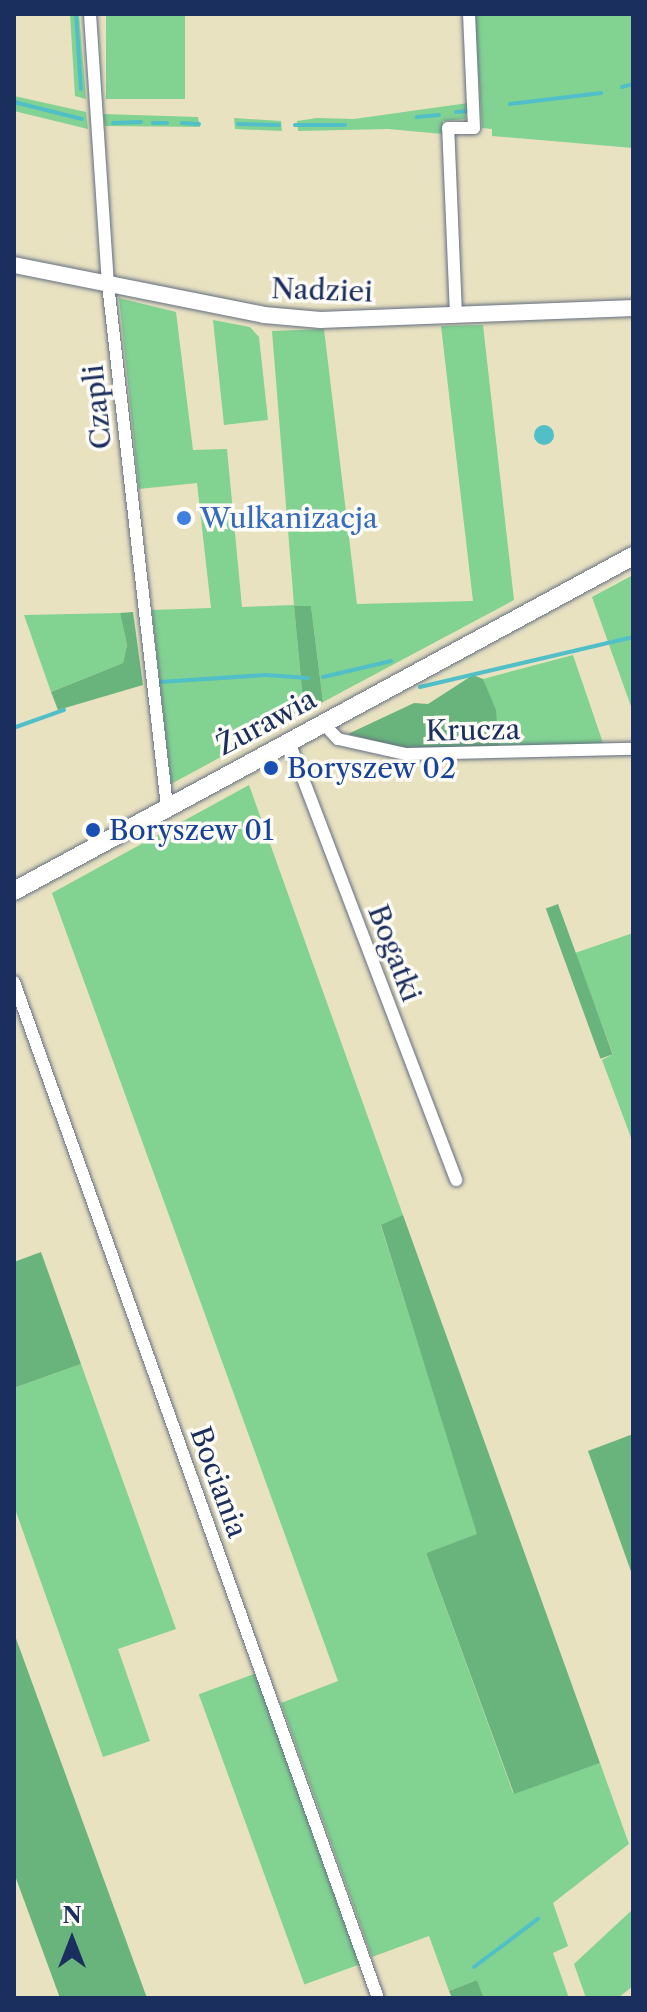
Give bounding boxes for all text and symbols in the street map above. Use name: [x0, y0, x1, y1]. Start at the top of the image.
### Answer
street label: Nadziei: [271, 271, 373, 309]
street label: Czapli: [76, 363, 118, 451]
place label: Wulkanizacja: [200, 501, 378, 535]
marker: Wulkanizacja: [175, 509, 193, 527]
street label: Żurawia: [210, 682, 322, 762]
street label: Krucza: [425, 712, 521, 748]
place label: Boryszew 02: [287, 751, 457, 785]
marker: Boryszew 02: [262, 759, 280, 777]
place label: Boryszew 01: [109, 813, 275, 847]
marker: Boryszew 01: [84, 821, 102, 839]
street label: Bogatki: [361, 900, 429, 1006]
street label: Bociania: [183, 1422, 255, 1542]
north arrow: [32, 1900, 112, 1980]
text: N: [62, 1902, 82, 1929]

